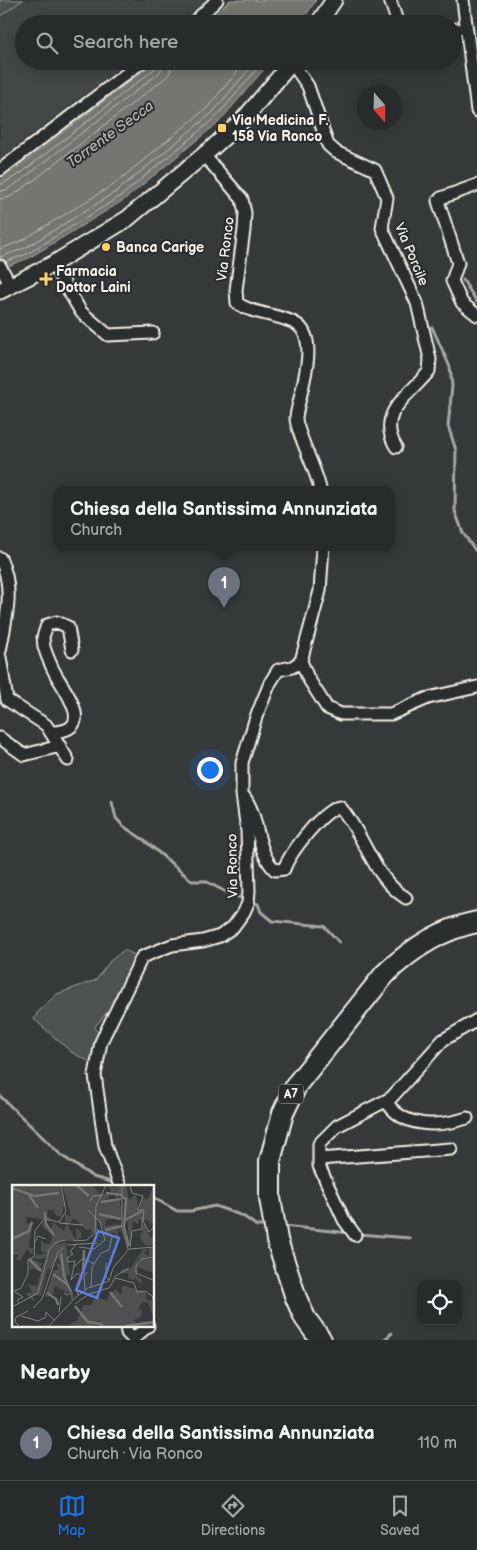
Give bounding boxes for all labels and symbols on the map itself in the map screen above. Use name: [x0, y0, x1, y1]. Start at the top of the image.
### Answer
north arrow: [357, 85, 402, 130]
water label: Torrente Secca: [63, 96, 158, 172]
place label: Via Medicina F. 158 Via Ronco: [232, 112, 329, 145]
marker: Via Medicina F. 158 Via Ronco: [216, 122, 228, 134]
street label: Via Ronco: [213, 216, 238, 282]
street label: Via Porcile: [391, 220, 432, 288]
place label: Banca Carige: [116, 239, 204, 256]
marker: Banca Carige: [100, 241, 112, 253]
place label: Farmacia Dottor Laini: [56, 263, 131, 296]
marker: Farmacia Dottor Laini: [40, 273, 52, 285]
pin: 1: [208, 567, 240, 608]
your location: [197, 757, 223, 783]
street label: Via Ronco: [223, 833, 242, 899]
road number: A7: [278, 1084, 304, 1104]
inset map: [12, 1185, 155, 1328]

